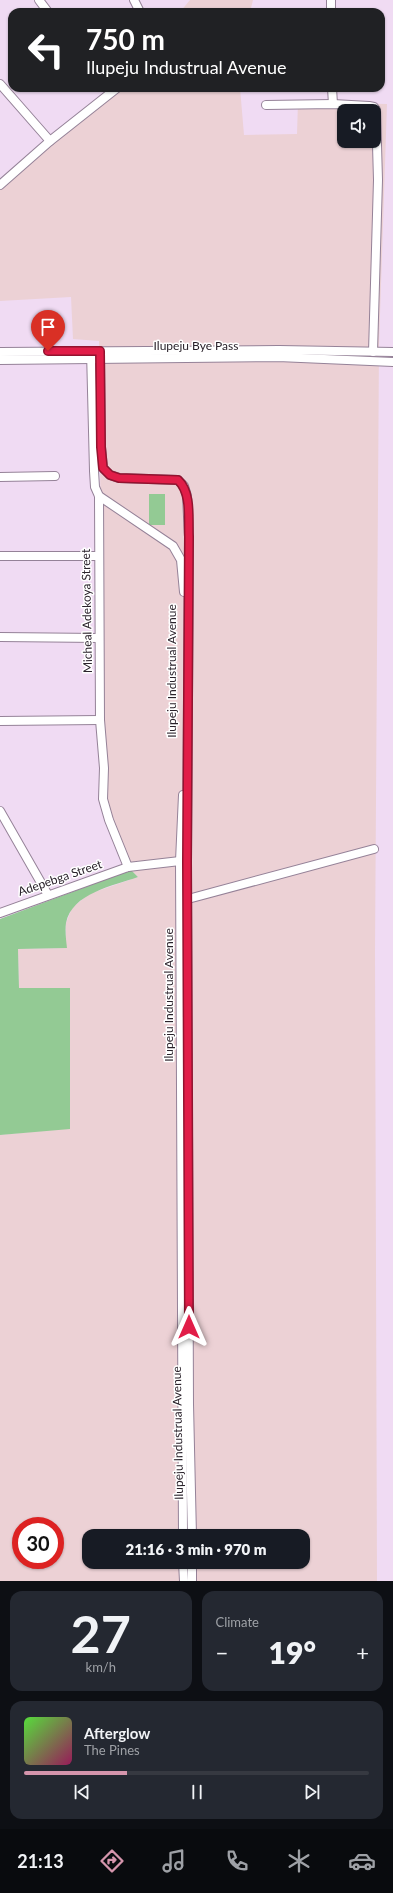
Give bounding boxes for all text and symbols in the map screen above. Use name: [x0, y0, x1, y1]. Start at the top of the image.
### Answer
text: 750 m: [86, 22, 165, 56]
icon: left: [20, 24, 72, 76]
text: Ilupeju Industrual Avenue: [86, 56, 286, 78]
map controls: [337, 104, 381, 148]
button: sound: [337, 104, 381, 148]
pin: [31, 310, 65, 351]
icon: arrive: [37, 316, 59, 338]
street label: Ilupeju Bye Pass: [154, 338, 238, 353]
street label: Micheal Adekoya Street: [78, 548, 95, 673]
street label: Ilupeju Industrual Avenue: [164, 604, 179, 738]
street label: Adepebga Street: [16, 856, 104, 899]
street label: Ilupeju Industrual Avenue: [161, 928, 176, 1062]
position arrow: [168, 1306, 210, 1348]
street label: Ilupeju Industrual Avenue: [169, 1366, 186, 1500]
speed limit sign: 30: [12, 1517, 64, 1569]
text: 21:16 · 3 min · 970 m: [125, 1540, 267, 1558]
text: 27: [71, 1602, 131, 1664]
text: Climate: [216, 1614, 259, 1630]
text: 19°: [269, 1634, 316, 1670]
text: −: [216, 1639, 228, 1666]
text: +: [356, 1639, 369, 1666]
text: km/h: [86, 1659, 116, 1675]
text: Afterglow: [84, 1724, 150, 1742]
text: The Pines: [84, 1742, 140, 1758]
icon: previous: [71, 1781, 93, 1803]
icon: pause: [186, 1781, 208, 1803]
icon: next: [301, 1781, 323, 1803]
icon: directions: [98, 1847, 126, 1875]
icon: music: [160, 1847, 188, 1875]
icon: phone: [223, 1847, 251, 1875]
icon: climate: [285, 1847, 313, 1875]
icon: car: [348, 1847, 376, 1875]
text: 21:13: [17, 1850, 64, 1872]

